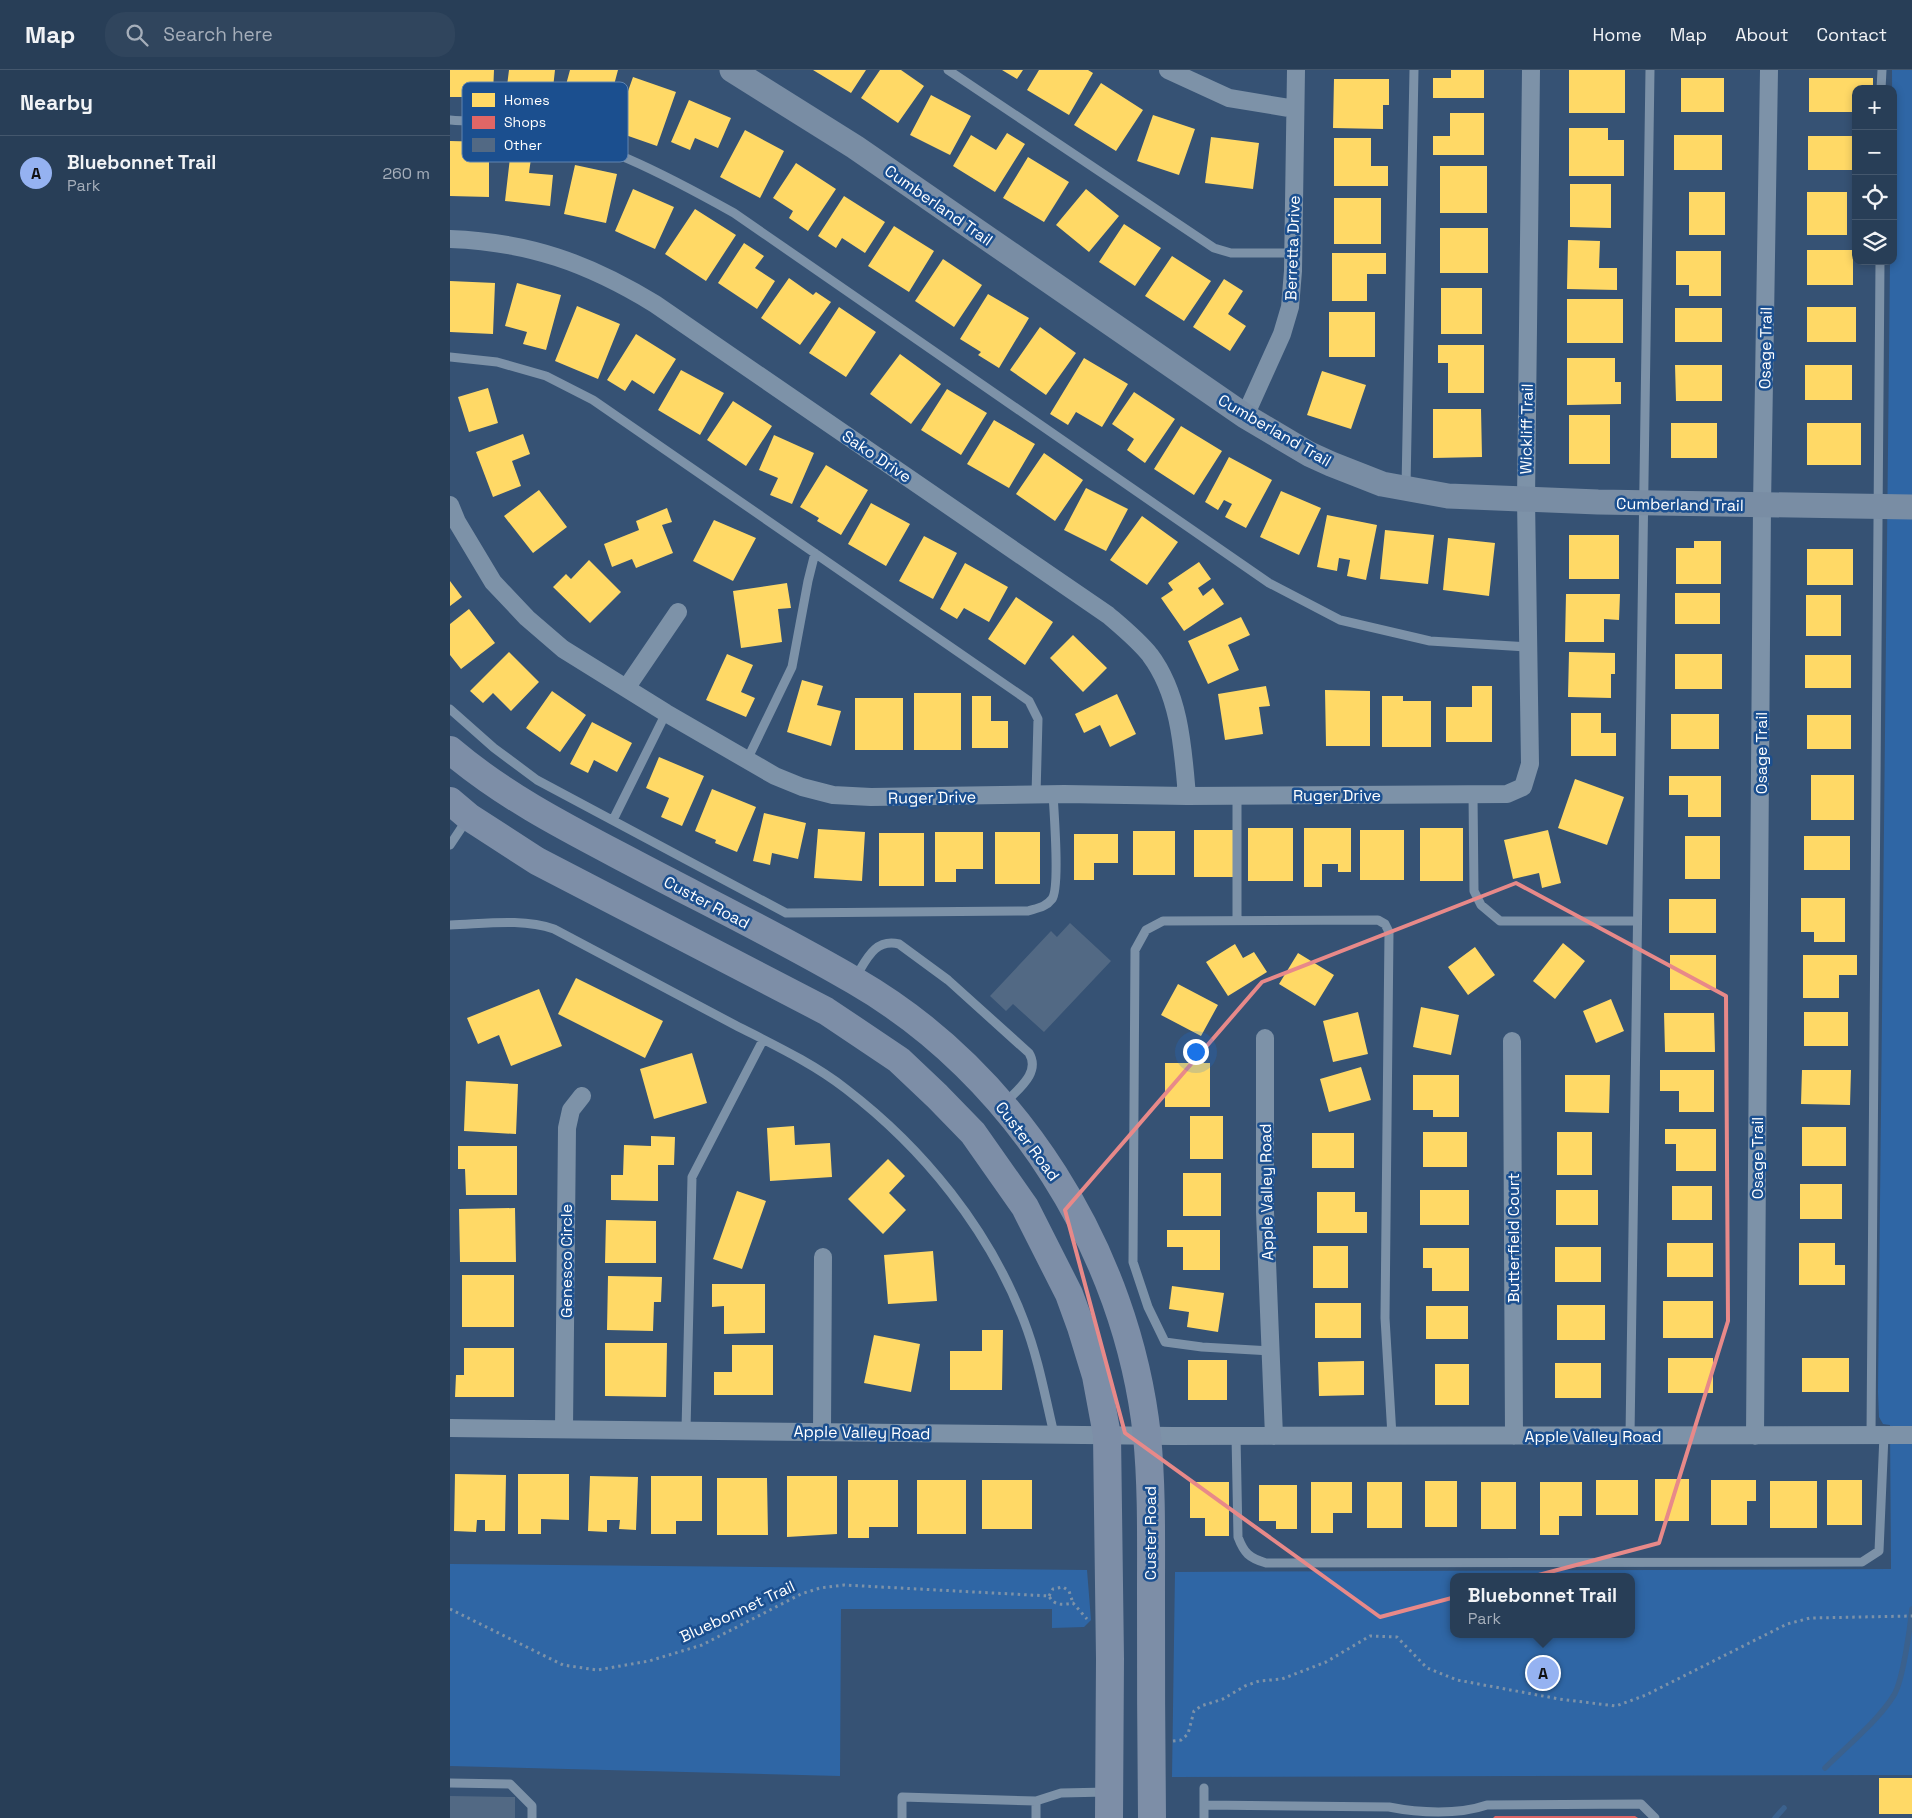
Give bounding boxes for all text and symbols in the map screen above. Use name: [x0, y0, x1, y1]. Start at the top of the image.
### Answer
search box: [105, 12, 455, 57]
text: Map: [25, 19, 75, 50]
icon: search: [123, 21, 151, 49]
text: Search here: [163, 22, 273, 47]
text: Home: [1593, 23, 1642, 46]
text: Map: [1670, 23, 1707, 46]
text: About: [1735, 23, 1789, 46]
text: Contact: [1817, 23, 1887, 46]
legend: [462, 82, 628, 162]
map controls: [1852, 85, 1897, 265]
button: +: [1852, 85, 1897, 130]
text: Nearby: [20, 89, 93, 116]
text: Homes: [504, 91, 550, 109]
text: Shops: [504, 113, 546, 131]
button: −: [1852, 130, 1897, 175]
text: Other: [504, 136, 542, 154]
text: Bluebonnet Trail: [67, 150, 216, 175]
street label: Cumberland Trail: [880, 160, 997, 251]
text: A: [31, 163, 41, 184]
text: 260 m: [382, 163, 430, 184]
text: Park: [67, 175, 100, 196]
button: locate: [1852, 175, 1897, 220]
street label: Berretta Drive: [1280, 195, 1305, 301]
button: layers: [1852, 220, 1897, 265]
street label: Osage Trail: [1754, 307, 1777, 389]
street label: Wickliff Trail: [1515, 383, 1538, 475]
street label: Cumberland Trail: [1214, 389, 1335, 471]
street label: Sako Drive: [838, 425, 916, 487]
street label: Cumberland Trail: [1616, 493, 1744, 516]
street label: Osage Trail: [1751, 712, 1772, 794]
street label: Ruger Drive: [1293, 785, 1381, 806]
street label: Ruger Drive: [888, 786, 976, 809]
street label: Custer Road: [660, 871, 753, 934]
your location: [1183, 1039, 1209, 1065]
street label: Custer Road: [991, 1097, 1064, 1185]
street label: Osage Trail: [1747, 1117, 1768, 1199]
street label: Apple Valley Road: [1255, 1123, 1278, 1261]
street label: Butterfield Court: [1503, 1173, 1524, 1303]
street label: Genesco Circle: [556, 1204, 577, 1318]
street label: Apple Valley Road: [793, 1421, 931, 1444]
street label: Apple Valley Road: [1525, 1426, 1662, 1447]
street label: Custer Road: [1140, 1486, 1161, 1580]
popup: [1450, 1573, 1635, 1638]
street label: Bluebonnet Trail: [676, 1576, 798, 1647]
text: Bluebonnet Trail: [1468, 1583, 1617, 1608]
text: Park: [1468, 1608, 1501, 1629]
pin: A: [1527, 1654, 1559, 1692]

